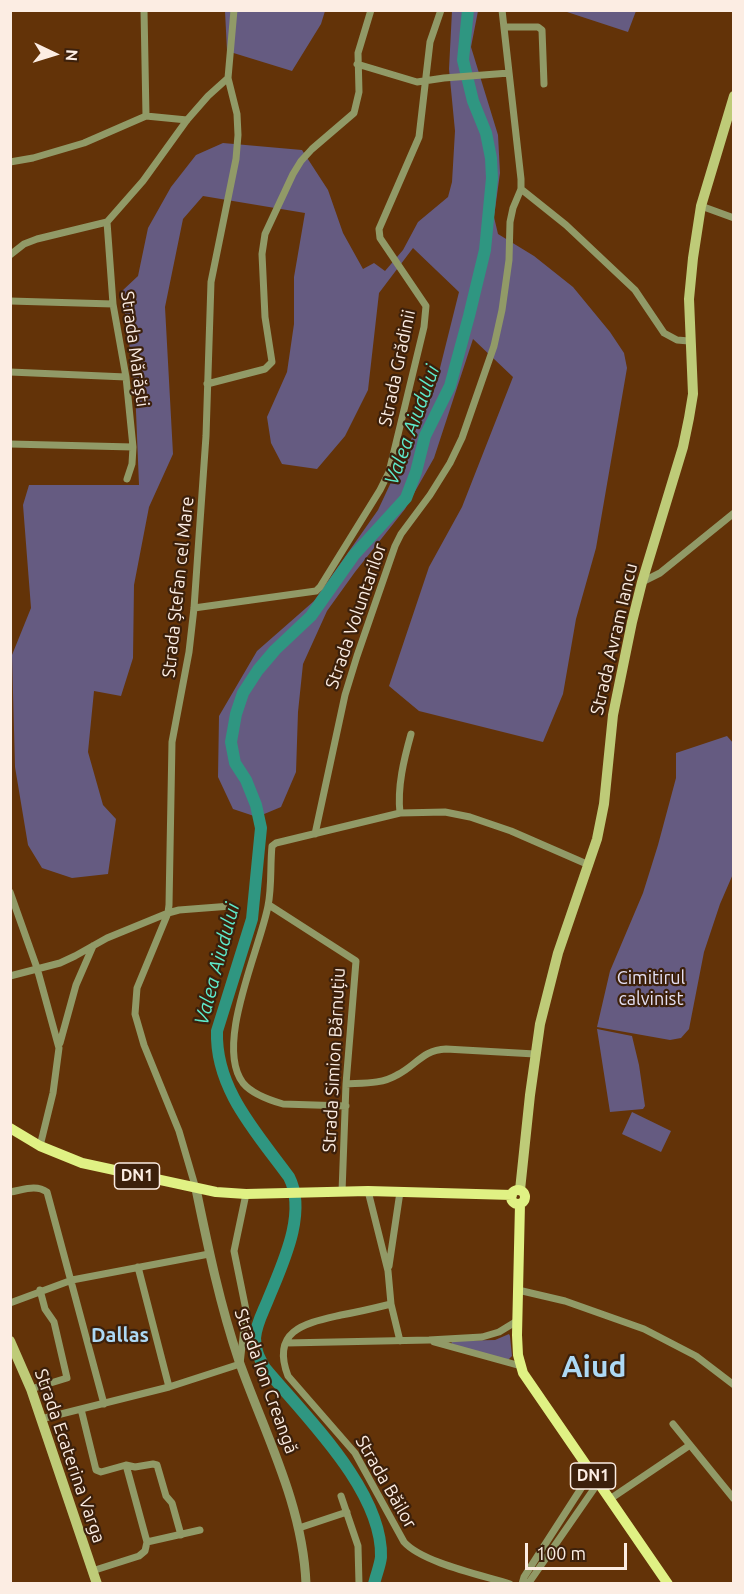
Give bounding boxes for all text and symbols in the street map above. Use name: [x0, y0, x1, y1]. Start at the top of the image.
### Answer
north arrow: [24, 24, 84, 84]
text: N: [63, 49, 81, 62]
street label: Strada Mărăști: [116, 290, 154, 408]
street label: Strada Grădinii: [374, 308, 420, 428]
water label: Valea Aiudului: [379, 362, 445, 488]
street label: Strada Ștefan cel Mare: [158, 495, 198, 679]
street label: Strada Voluntarilor: [321, 540, 391, 692]
street label: Strada Avram Iancu: [586, 561, 642, 717]
water label: Valea Aiudului: [189, 900, 245, 1028]
street label: Strada Simion Bărnuțiu: [318, 967, 350, 1153]
park label: Cimitirul calvinist: [617, 967, 685, 1010]
road number: DN1: [114, 1163, 160, 1189]
street label: Strada Ion Creangă: [230, 1305, 302, 1457]
district label: Dallas: [91, 1323, 149, 1347]
district label: Aiud: [562, 1349, 626, 1385]
street label: Strada Ecaterina Varga: [30, 1366, 110, 1546]
street label: Strada Băilor: [351, 1432, 421, 1532]
road number: DN1: [570, 1463, 616, 1489]
scale bar: [528, 1531, 630, 1569]
text: 100 m: [536, 1543, 586, 1563]

